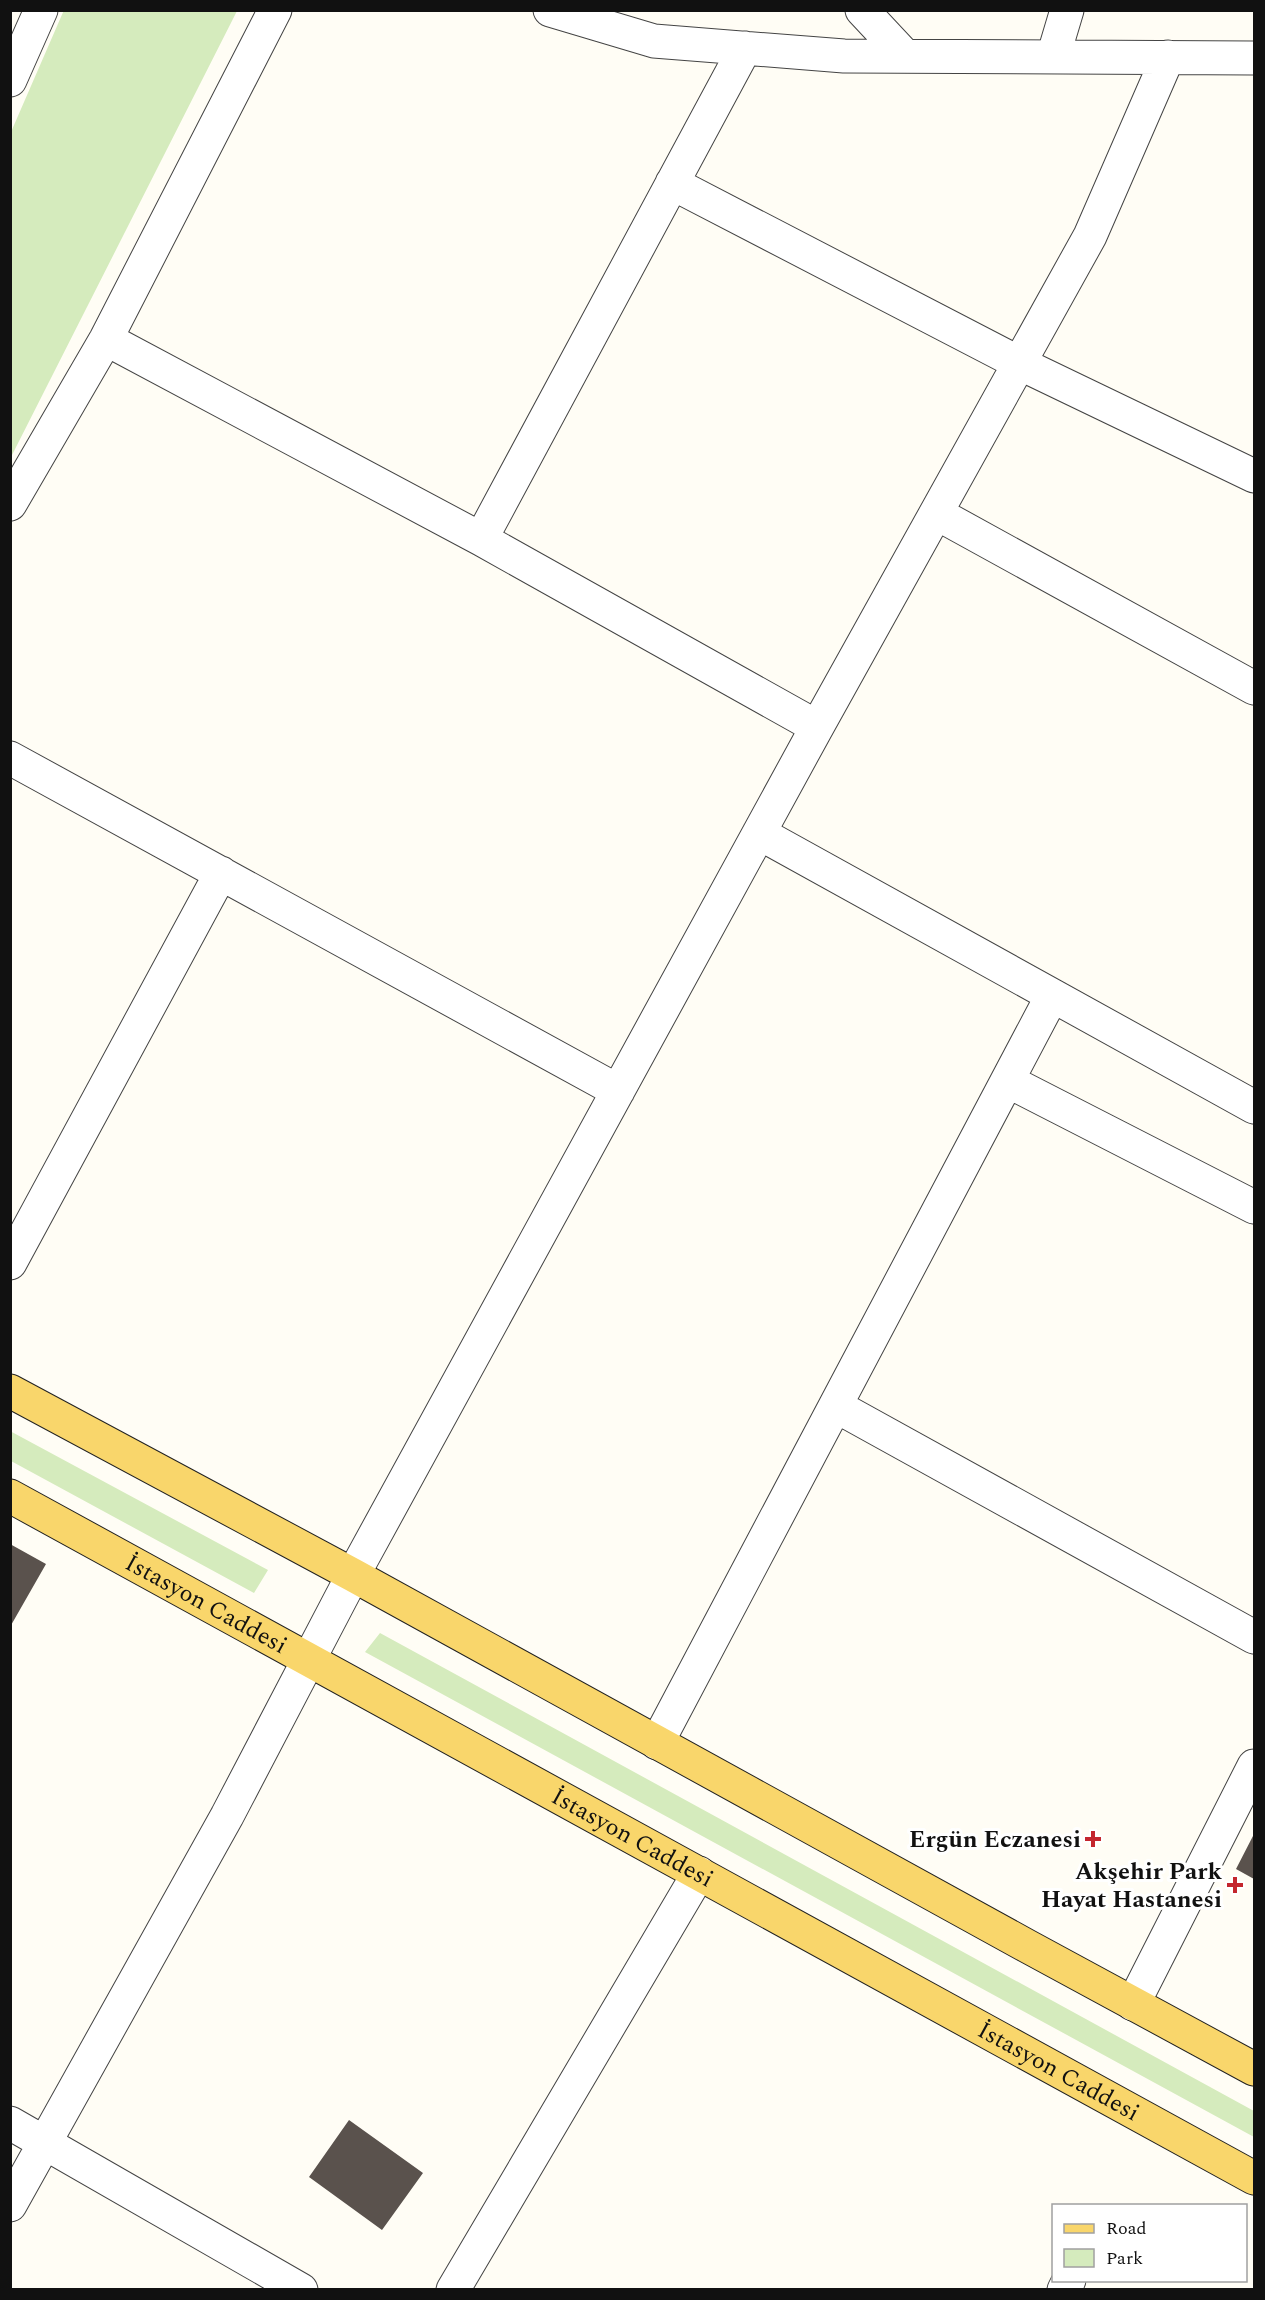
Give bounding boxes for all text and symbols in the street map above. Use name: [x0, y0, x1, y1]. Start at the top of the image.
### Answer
street label: İstasyon Caddesi: [118, 1545, 294, 1664]
street label: İstasyon Caddesi: [544, 1779, 720, 1897]
place label: Ergün Eczanesi: [909, 1822, 1081, 1858]
marker: Ergün Eczanesi: [1086, 1832, 1100, 1846]
place label: Akşehir Park Hayat Hastanesi: [1041, 1854, 1223, 1918]
marker: Akşehir Park Hayat Hastanesi: [1226, 1876, 1244, 1894]
street label: İstasyon Caddesi: [971, 2013, 1146, 2131]
legend: [1052, 2204, 1247, 2282]
text: Road: [1106, 2215, 1147, 2242]
text: Park: [1106, 2245, 1143, 2272]

